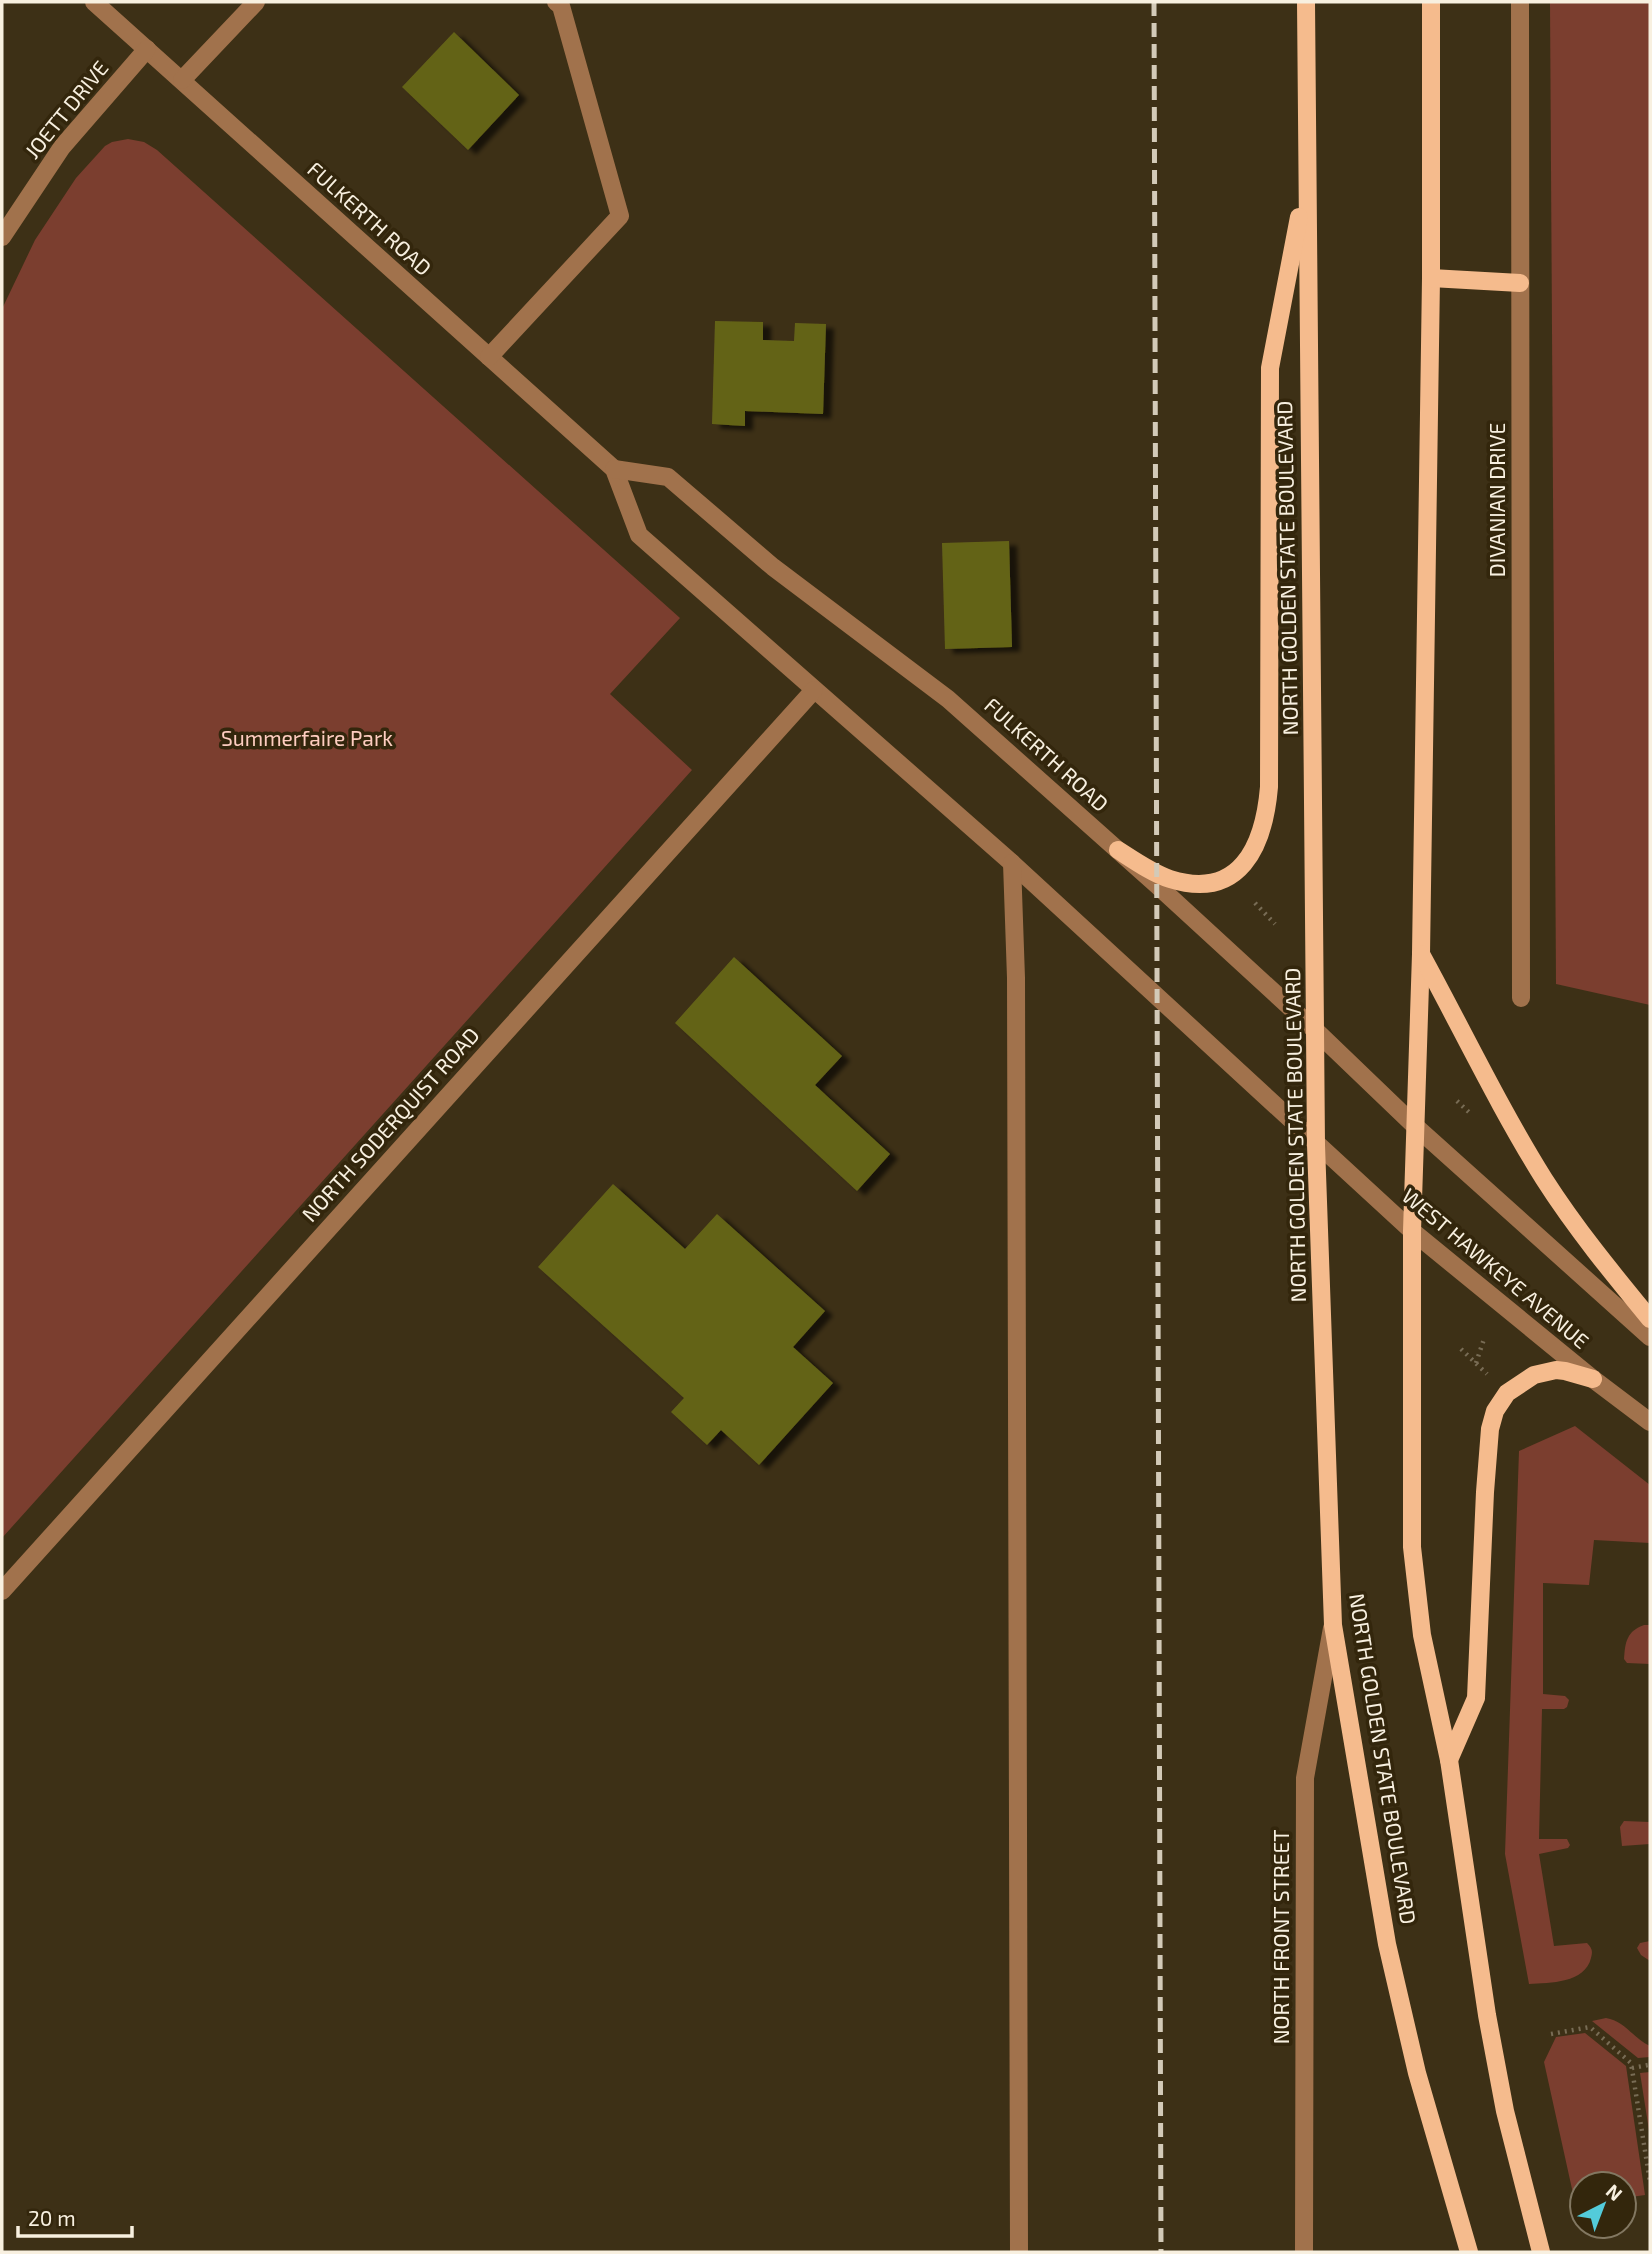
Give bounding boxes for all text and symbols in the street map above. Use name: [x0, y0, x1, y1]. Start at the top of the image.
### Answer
street label: JOETT DRIVE: [19, 55, 113, 163]
street label: FULKERTH ROAD: [303, 156, 437, 280]
street label: NORTH GOLDEN STATE BOULEVARD: [1271, 401, 1302, 736]
street label: DIVANIAN DRIVE: [1484, 423, 1509, 577]
street label: FULKERTH ROAD: [980, 692, 1114, 816]
park label: Summerfaire Park: [221, 725, 393, 750]
street label: NORTH GOLDEN STATE BOULEVARD: [1279, 968, 1310, 1303]
street label: NORTH SODERQUIST ROAD: [296, 1022, 484, 1227]
street label: WEST HAWKEYE AVENUE: [1398, 1183, 1594, 1353]
street label: NORTH GOLDEN STATE BOULEVARD: [1345, 1592, 1422, 1926]
street label: NORTH FRONT STREET: [1268, 1830, 1293, 2044]
north arrow: [1568, 2170, 1638, 2240]
text: N: [1602, 2179, 1628, 2205]
scale bar: [18, 2194, 131, 2238]
text: 20 m: [28, 2205, 76, 2230]

